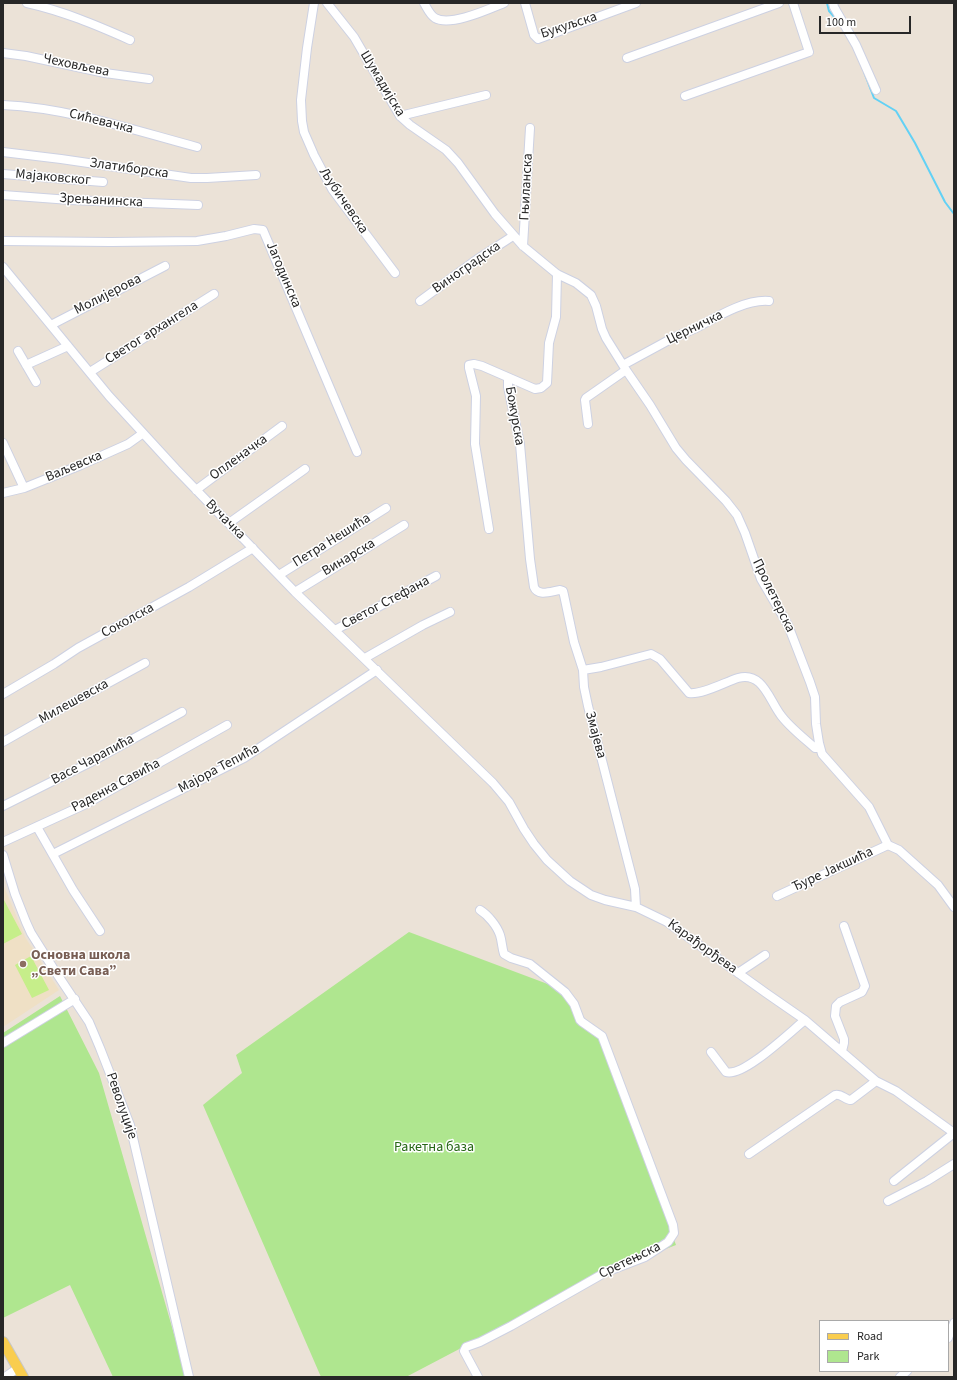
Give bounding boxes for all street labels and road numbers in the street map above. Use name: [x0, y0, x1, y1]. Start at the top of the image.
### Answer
street label: Букуљска: [539, 9, 599, 43]
street label: Шумадијска: [356, 48, 408, 120]
street label: Чеховљева: [41, 51, 111, 81]
street label: Сићевачка: [67, 106, 135, 138]
street label: Гњиланска: [517, 153, 537, 221]
street label: Златиборска: [88, 155, 170, 183]
street label: Љубичевска: [315, 165, 371, 237]
street label: Мајаковског: [15, 166, 91, 190]
street label: Зрењанинска: [59, 190, 143, 212]
street label: Виноградска: [430, 238, 504, 298]
street label: Јагодинска: [262, 240, 304, 310]
street label: Молијерова: [72, 271, 144, 319]
street label: Светог архангела: [102, 298, 202, 368]
street label: Церничка: [664, 307, 726, 349]
street label: Божурска: [501, 385, 527, 447]
street label: Опленачка: [207, 431, 271, 485]
street label: Ваљевска: [43, 448, 105, 486]
street label: Вучачка: [201, 496, 249, 544]
street label: Петра Нешића: [290, 510, 374, 572]
street label: Винарска: [319, 536, 379, 580]
street label: Пролетерска: [748, 556, 798, 636]
street label: Светог Стефана: [339, 573, 433, 633]
street label: Соколска: [99, 600, 157, 642]
street label: Милешевска: [36, 676, 112, 728]
street label: Змајева: [581, 710, 609, 760]
street label: Васе Чарапића: [49, 731, 137, 789]
street label: Мајора Тепића: [176, 741, 262, 797]
street label: Раденка Савића: [69, 756, 163, 816]
street label: Ђуре Јакшића: [790, 844, 876, 896]
street label: Карађорђева: [664, 916, 740, 978]
street label: Револуције: [102, 1070, 140, 1142]
street label: Сретењска: [596, 1239, 664, 1283]

